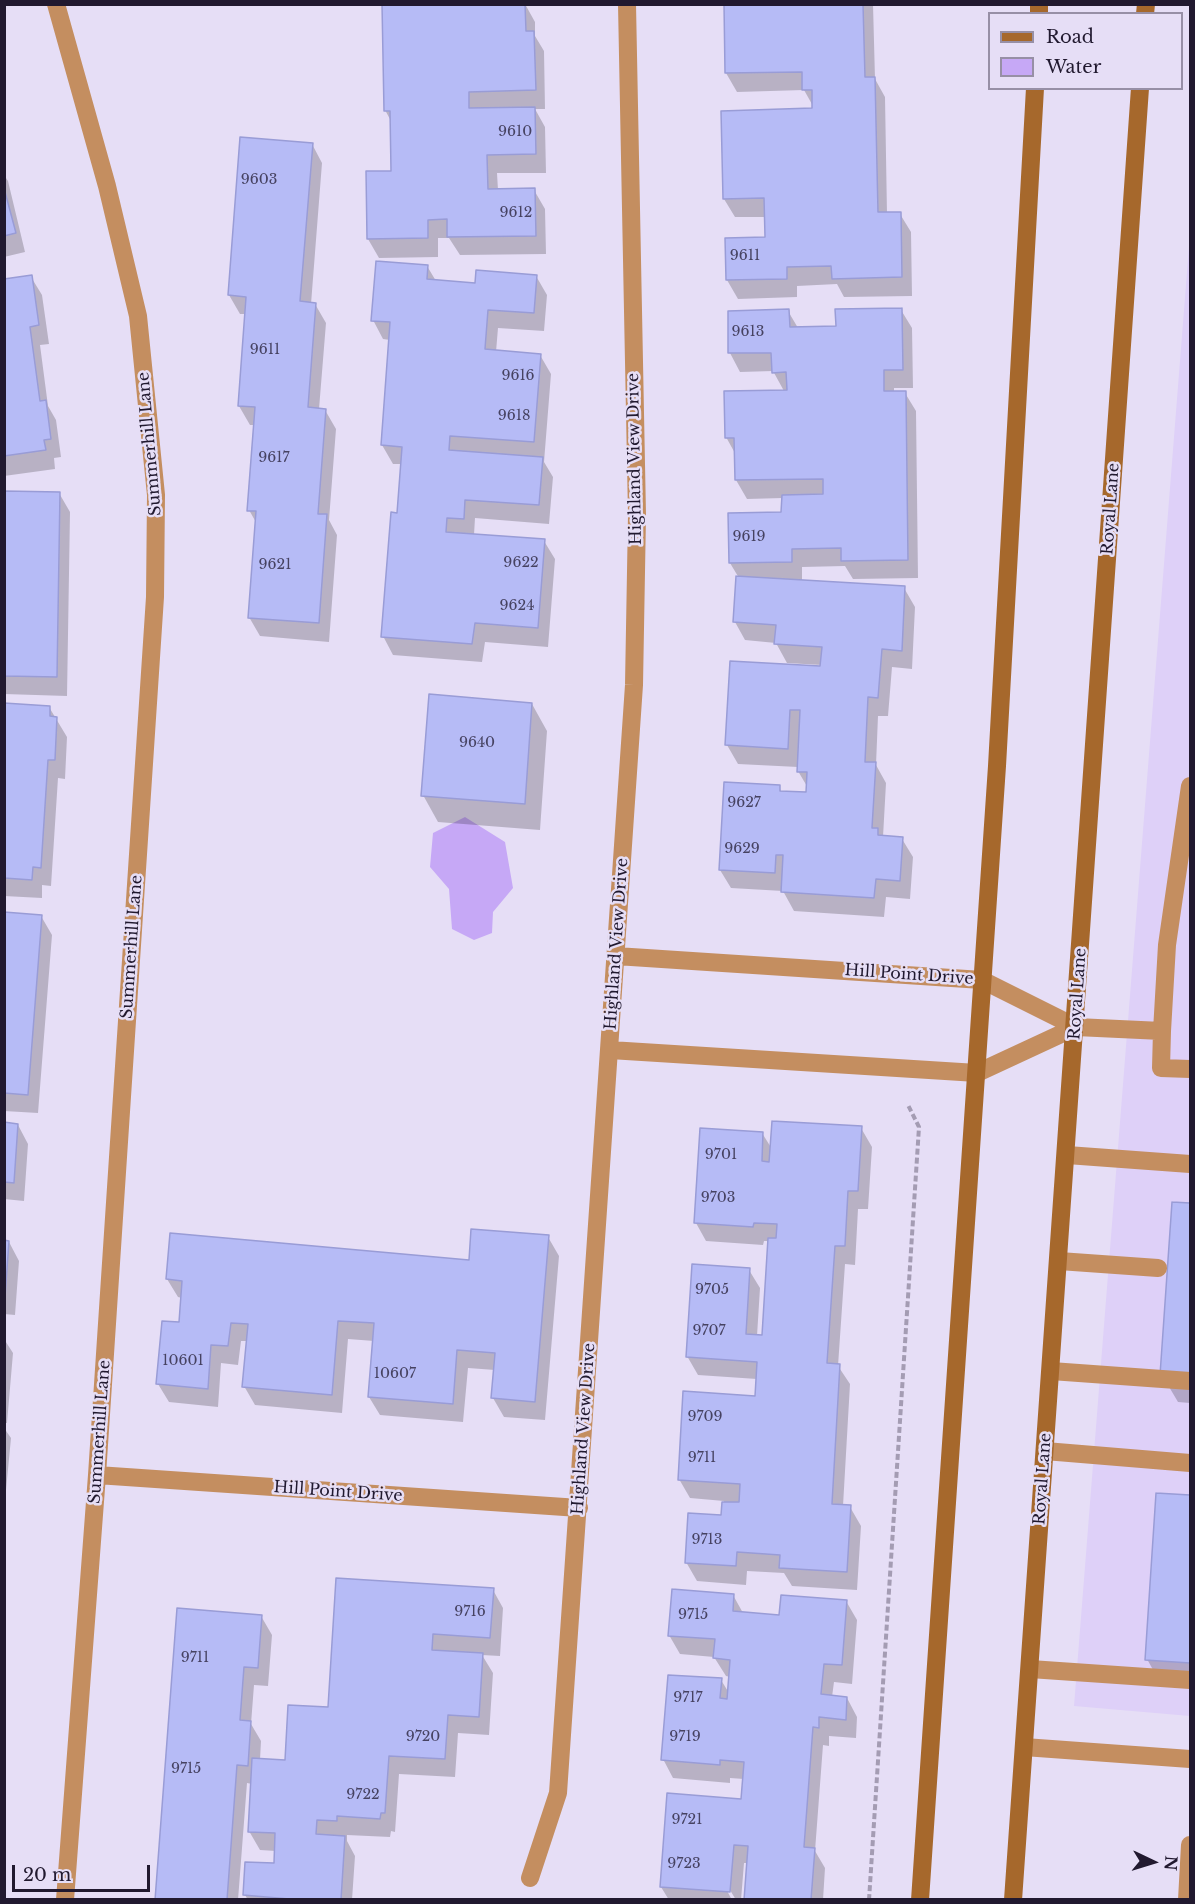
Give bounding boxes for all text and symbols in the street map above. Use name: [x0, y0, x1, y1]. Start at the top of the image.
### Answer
legend: [988, 12, 1183, 90]
text: Road: [1046, 26, 1094, 48]
text: Water: [1046, 56, 1101, 78]
house number: 9610: [498, 124, 532, 140]
house number: 9603: [241, 172, 277, 188]
house number: 9612: [500, 205, 532, 221]
house number: 9611: [730, 248, 760, 264]
house number: 9613: [732, 324, 764, 340]
house number: 9611: [250, 342, 280, 358]
house number: 9616: [501, 368, 535, 384]
street label: Summerhill Lane: [134, 371, 166, 517]
street label: Highland View Drive: [624, 373, 646, 545]
house number: 9618: [498, 408, 530, 424]
house number: 9617: [258, 450, 290, 466]
street label: Royal Lane: [1098, 462, 1124, 556]
house number: 9619: [732, 529, 766, 545]
house number: 9622: [503, 555, 539, 571]
house number: 9621: [259, 557, 291, 573]
house number: 9624: [500, 598, 534, 614]
house number: 9640: [459, 735, 495, 751]
house number: 9627: [727, 795, 761, 811]
house number: 9629: [724, 841, 760, 857]
street label: Highland View Drive: [601, 857, 633, 1031]
street label: Summerhill Lane: [117, 874, 147, 1020]
street label: Royal Lane: [1065, 947, 1091, 1041]
street label: Hill Point Drive: [844, 961, 974, 989]
house number: 9701: [705, 1147, 737, 1163]
house number: 9703: [701, 1190, 735, 1206]
house number: 9705: [695, 1282, 729, 1298]
house number: 9707: [692, 1323, 726, 1339]
street label: Highland View Drive: [568, 1342, 600, 1516]
house number: 10601: [162, 1353, 204, 1369]
street label: Summerhill Lane: [85, 1359, 115, 1505]
house number: 10607: [374, 1366, 416, 1382]
house number: 9709: [687, 1409, 723, 1425]
street label: Royal Lane: [1030, 1432, 1056, 1526]
house number: 9711: [688, 1450, 716, 1466]
street label: Hill Point Drive: [273, 1478, 403, 1506]
house number: 9713: [692, 1532, 722, 1548]
house number: 9716: [454, 1604, 486, 1620]
house number: 9715: [678, 1607, 708, 1623]
house number: 9711: [181, 1650, 209, 1666]
house number: 9717: [673, 1690, 703, 1706]
house number: 9720: [406, 1729, 440, 1745]
house number: 9719: [669, 1729, 701, 1745]
house number: 9715: [171, 1761, 201, 1777]
house number: 9722: [346, 1787, 380, 1803]
house number: 9721: [672, 1812, 702, 1828]
north arrow: [1123, 1832, 1183, 1892]
scale bar: [15, 1853, 153, 1891]
text: N: [1160, 1855, 1181, 1871]
house number: 9723: [667, 1856, 701, 1872]
text: 20 m: [23, 1864, 71, 1886]

